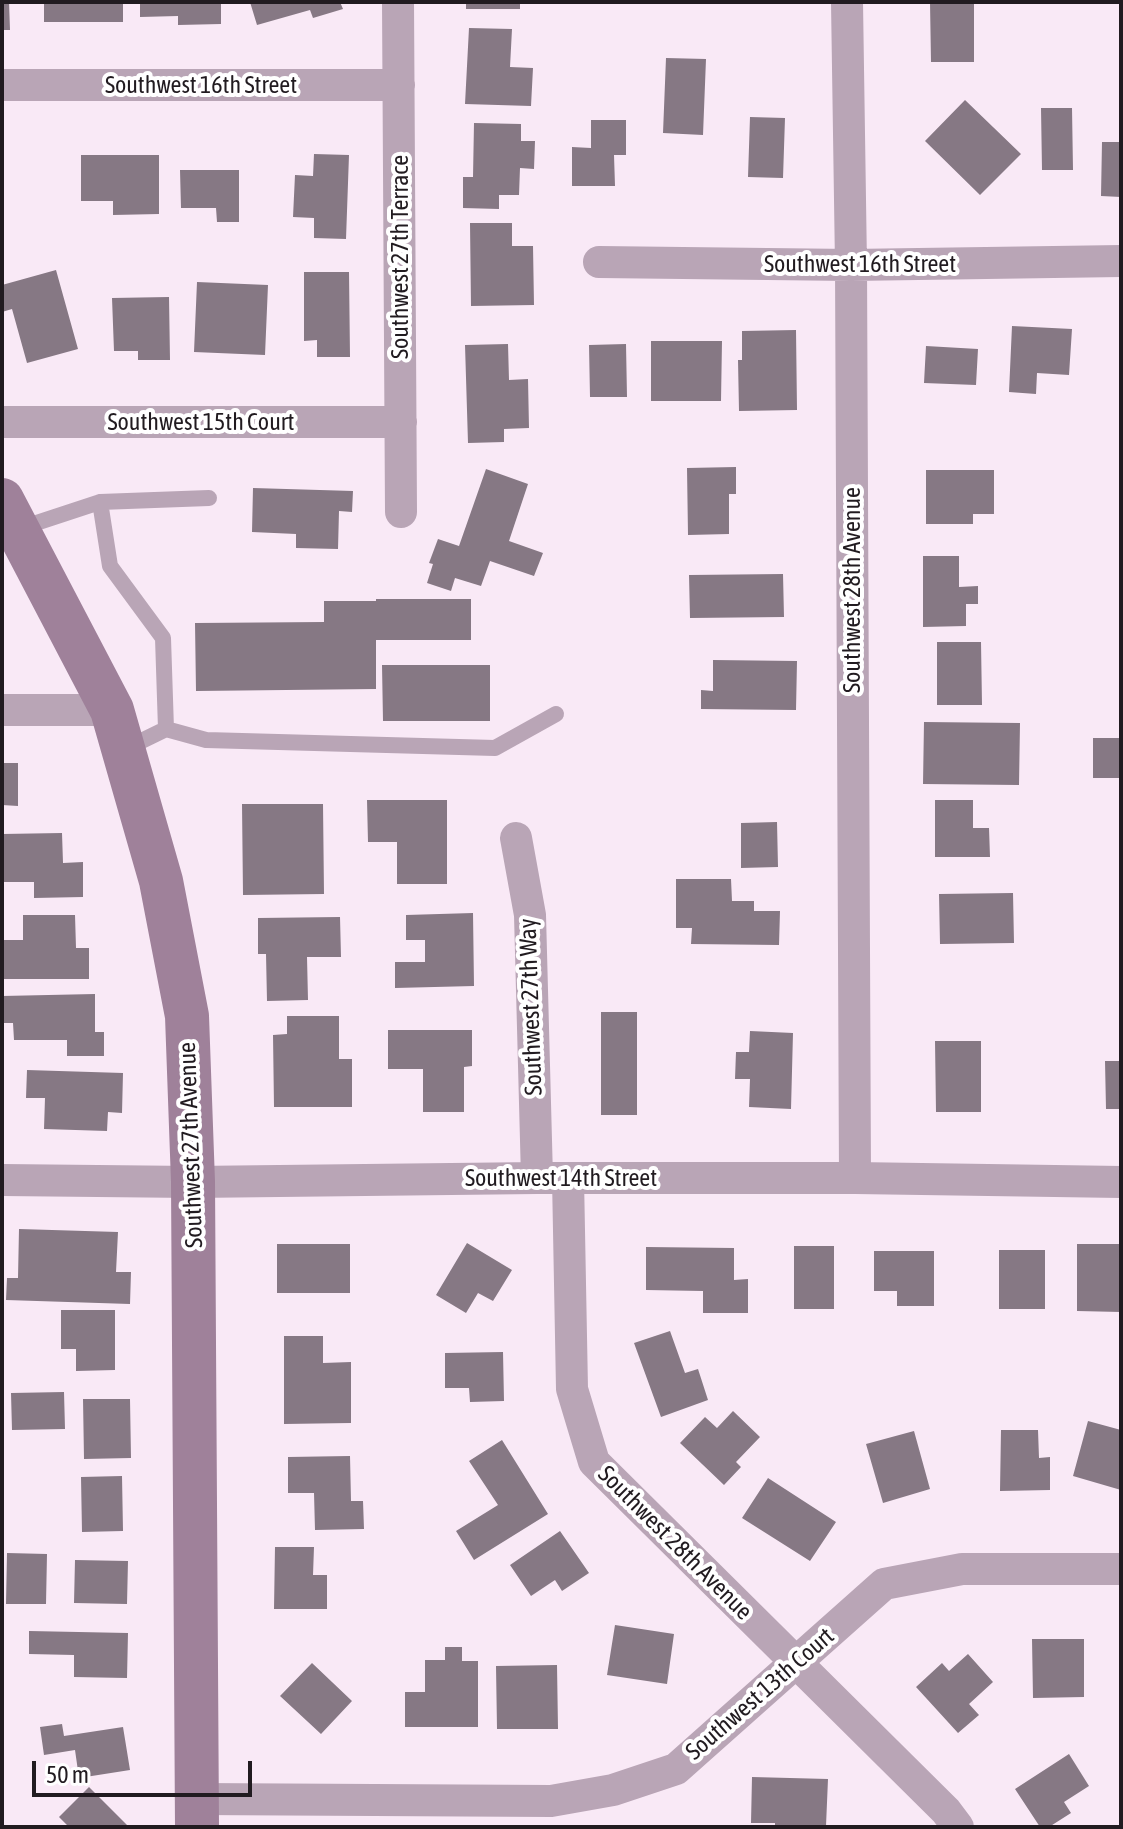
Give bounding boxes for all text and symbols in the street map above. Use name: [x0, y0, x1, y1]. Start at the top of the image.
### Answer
street label: Southwest 16th Street: [105, 71, 297, 99]
street label: Southwest 27th Terrace: [386, 155, 414, 359]
street label: Southwest 16th Street: [764, 250, 956, 278]
street label: Southwest 15th Court: [108, 408, 294, 436]
street label: Southwest 28th Avenue: [838, 487, 866, 693]
street label: Southwest 27th Way: [514, 918, 548, 1096]
street label: Southwest 27th Avenue: [173, 1042, 209, 1248]
street label: Southwest 14th Street: [465, 1164, 657, 1192]
street label: Southwest 28th Avenue: [592, 1460, 758, 1626]
street label: Southwest 13th Court: [680, 1622, 840, 1766]
scale bar: [36, 1745, 256, 1795]
text: 50 m: [46, 1761, 89, 1788]

